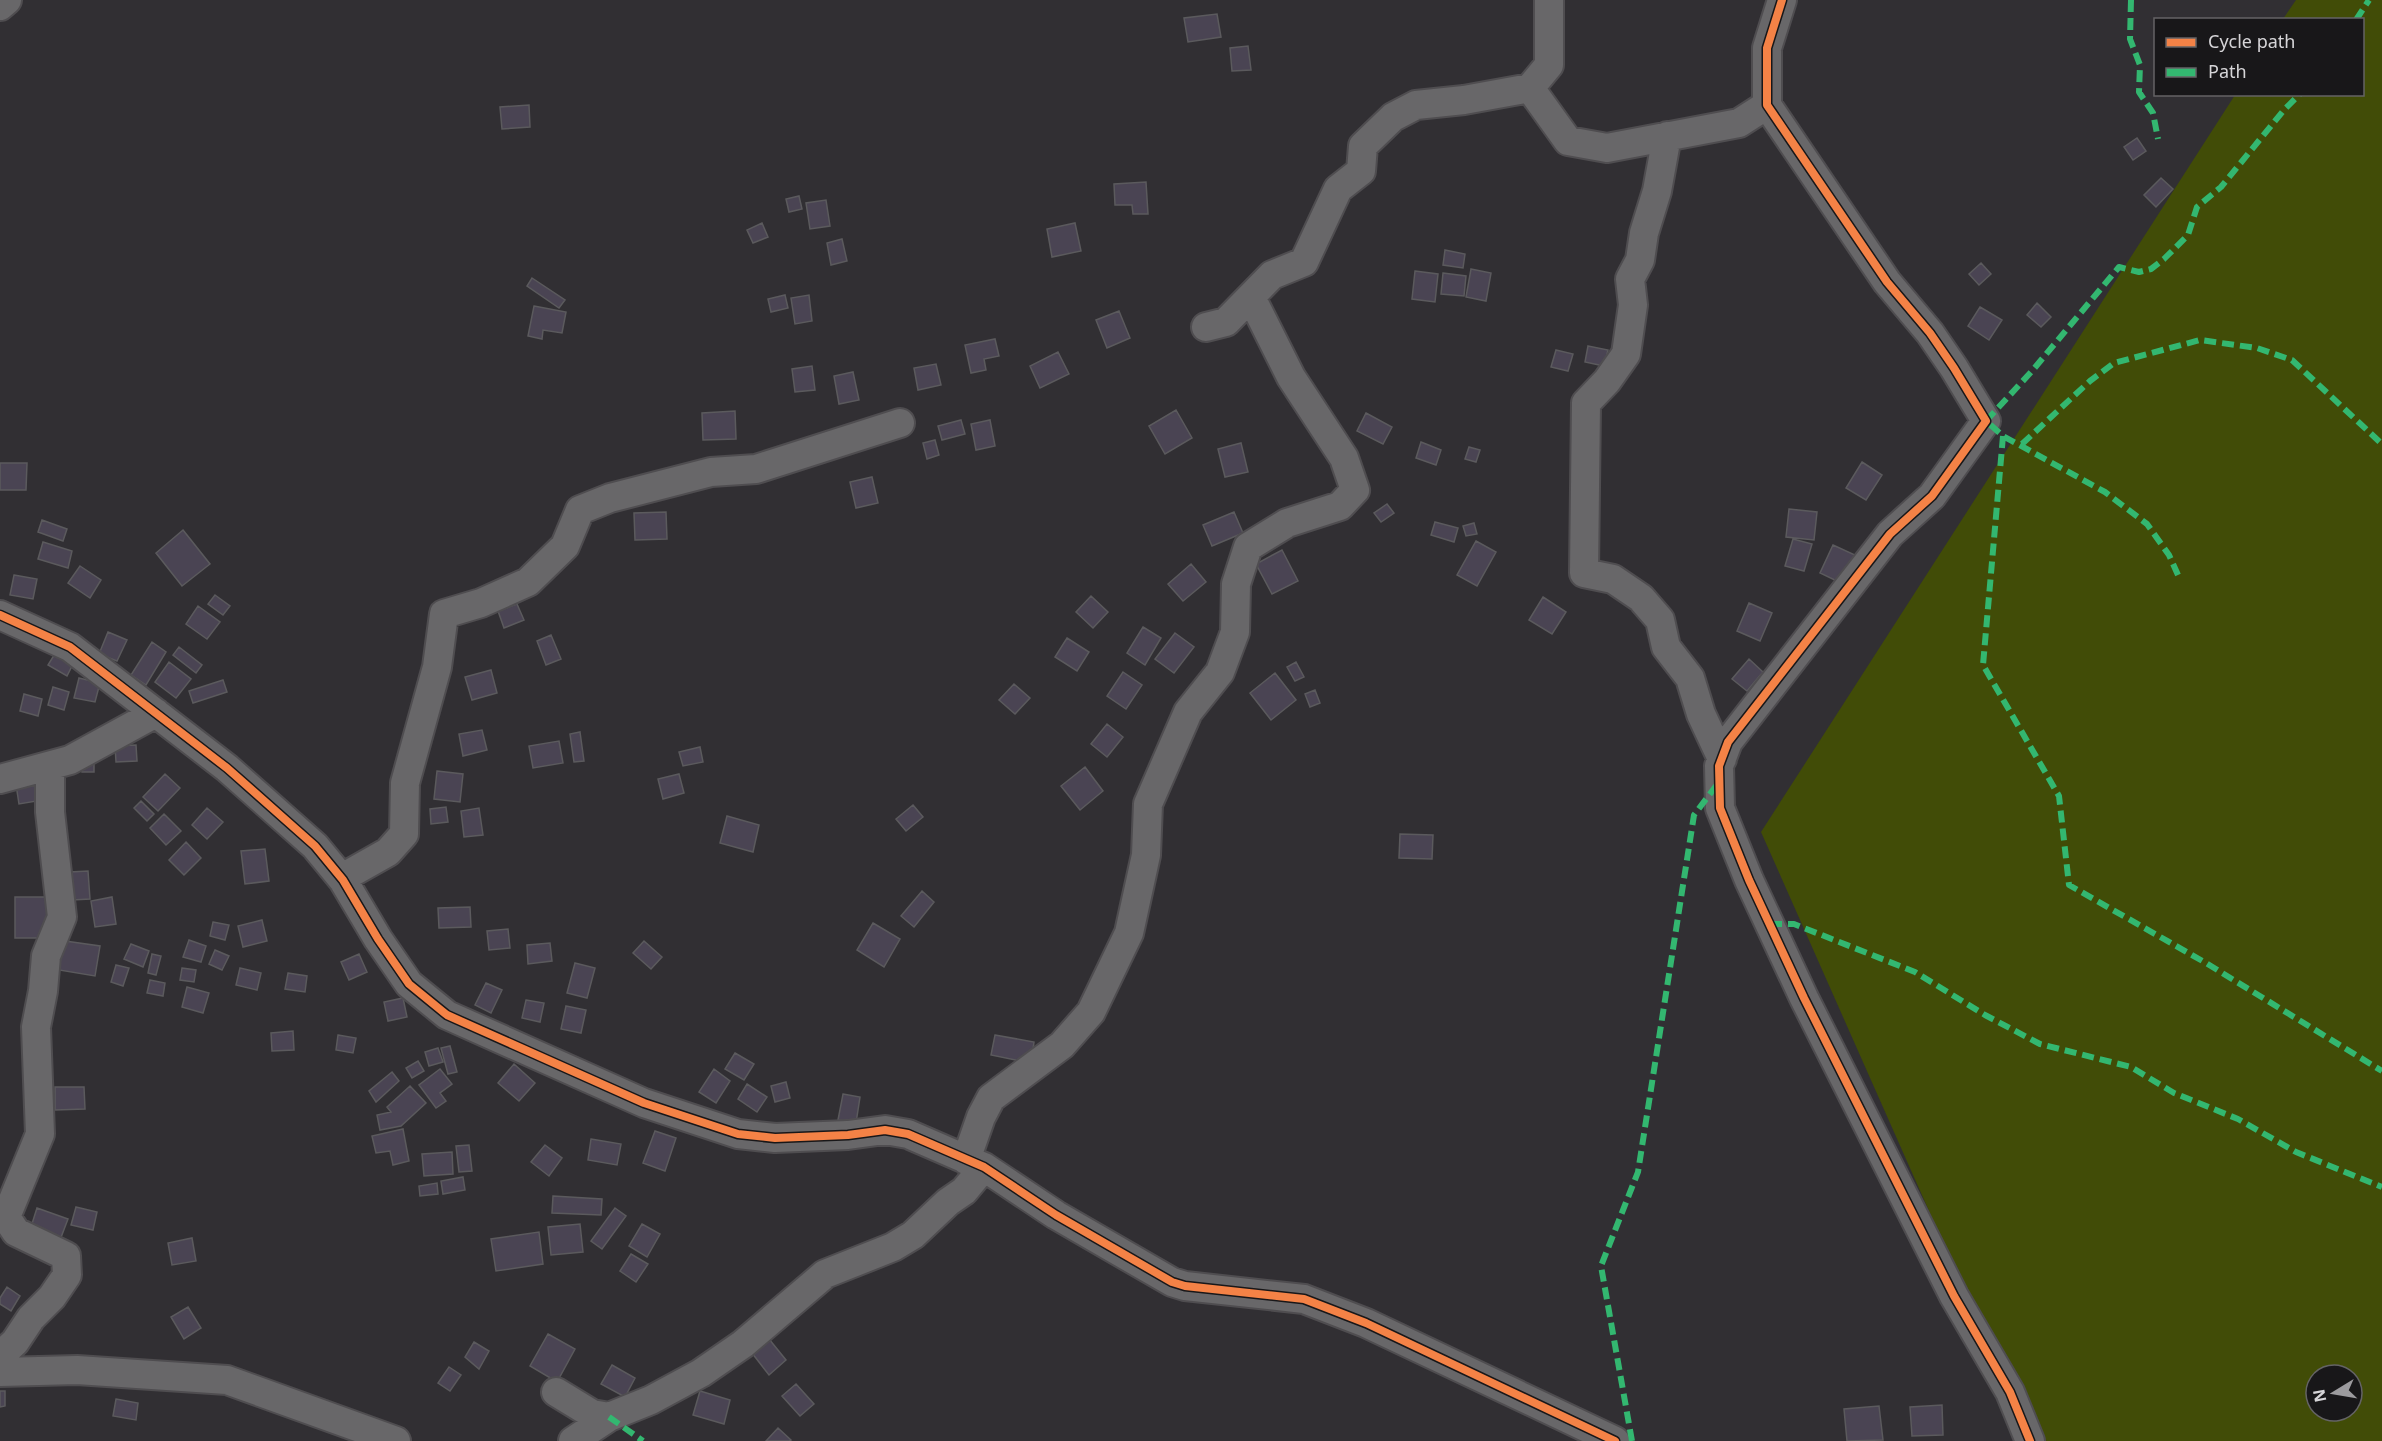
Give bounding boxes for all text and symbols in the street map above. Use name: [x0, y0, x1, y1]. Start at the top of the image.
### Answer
legend: [2154, 18, 2364, 96]
text: Cycle path: [2208, 29, 2295, 53]
text: Path: [2208, 59, 2247, 83]
north arrow: [2304, 1363, 2364, 1423]
text: N: [2307, 1387, 2331, 1404]

